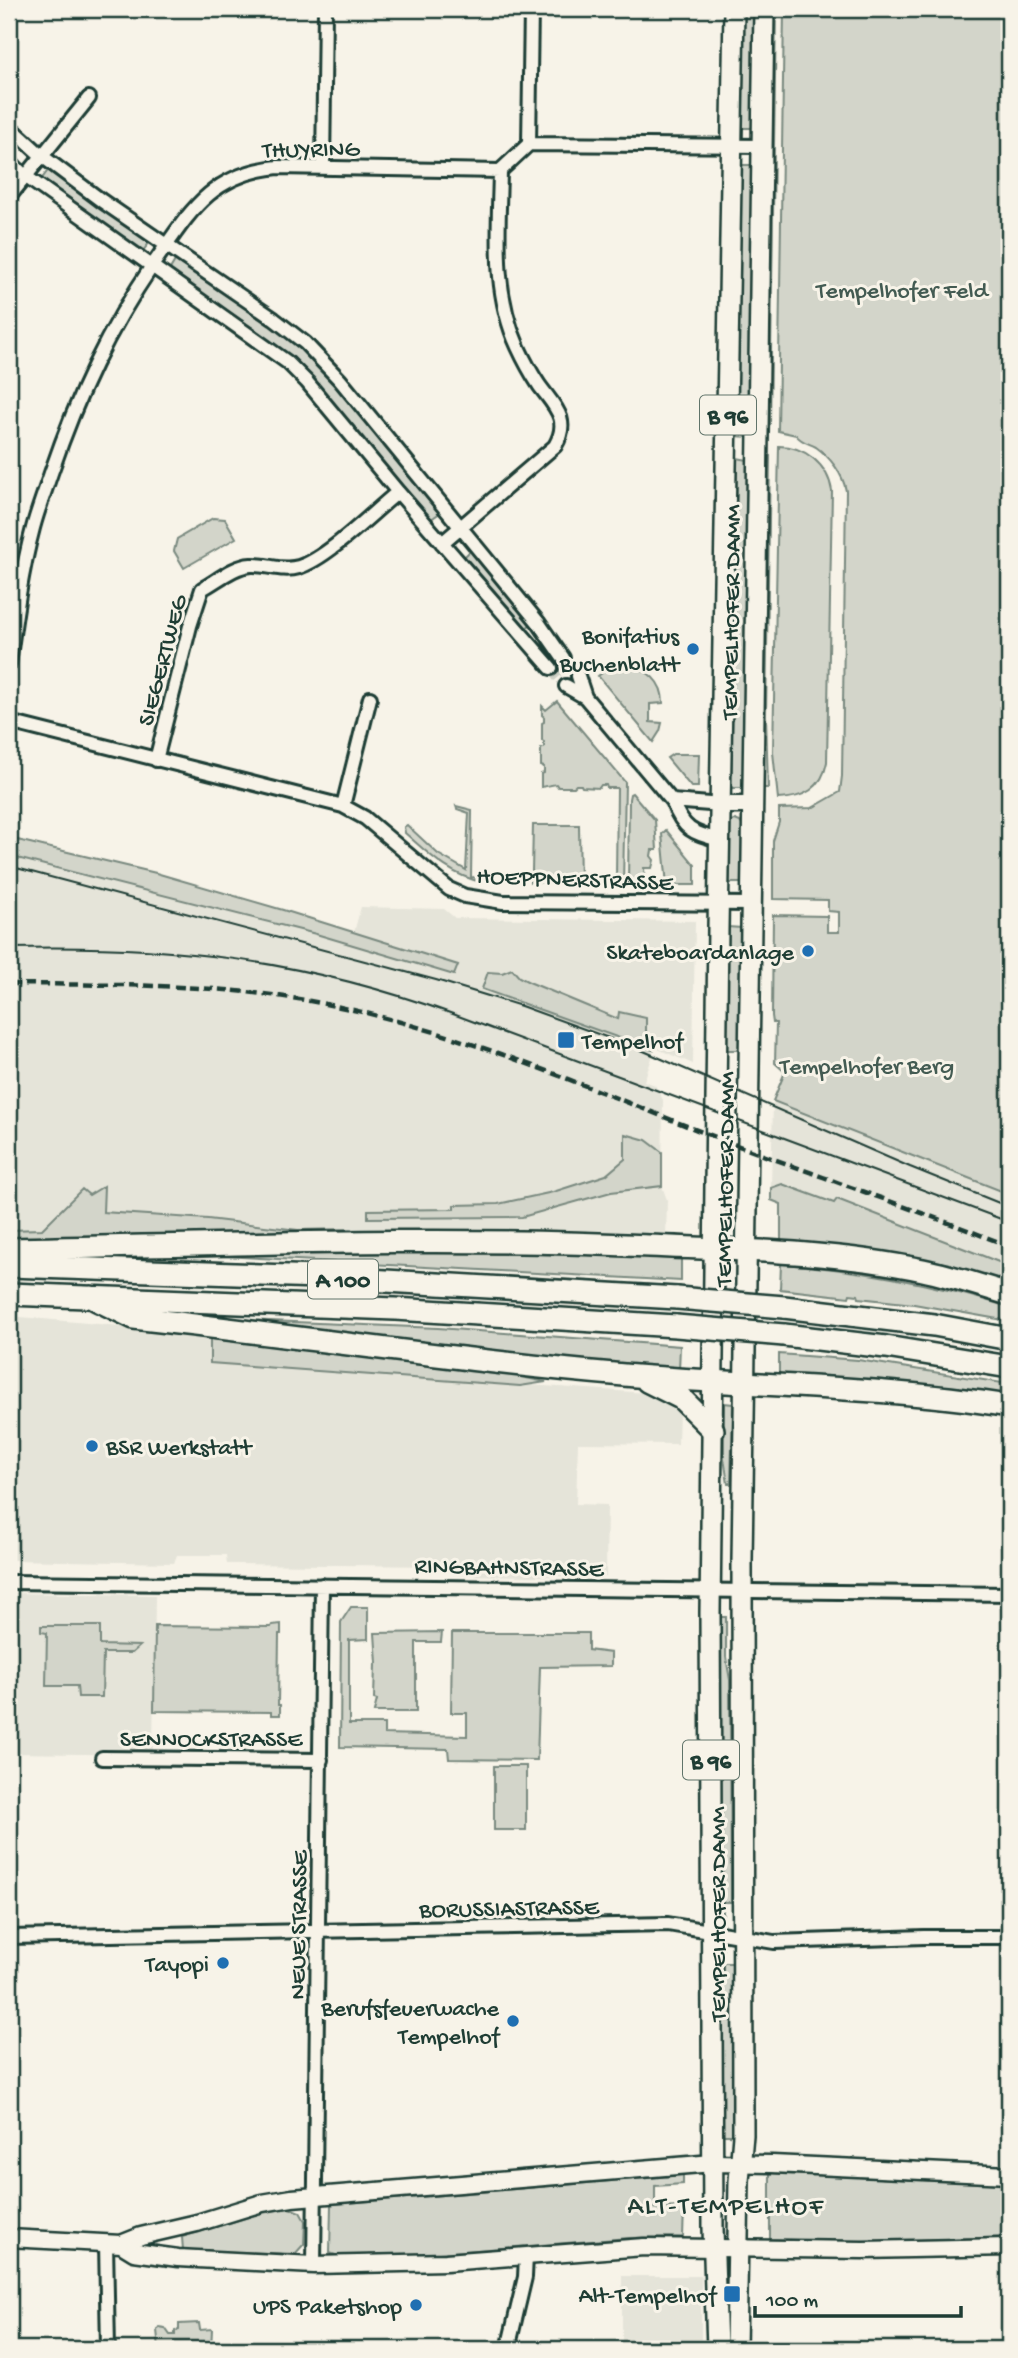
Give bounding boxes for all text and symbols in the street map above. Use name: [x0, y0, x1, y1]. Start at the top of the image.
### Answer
street label: THUYRING: [260, 136, 361, 167]
park label: Tempelhofer Feld: [814, 278, 990, 307]
road number: B 96: [700, 396, 756, 434]
street label: TEMPELHOFER DAMM: [717, 504, 750, 722]
street label: SIEGERTWEG: [133, 591, 196, 729]
place label: Bonifatius Buchenblatt: [559, 624, 681, 681]
marker: Bonifatius Buchenblatt: [685, 641, 701, 657]
street label: HOEPPNERSTRASSE: [476, 864, 675, 899]
place label: Skateboardanlage: [606, 940, 795, 969]
marker: Skateboardanlage: [800, 943, 816, 959]
place label: Tempelhof: [580, 1029, 684, 1058]
marker: Tempelhof: [556, 1030, 576, 1050]
park label: Tempelhofer Berg: [778, 1054, 954, 1083]
street label: TEMPELHOFER DAMM: [711, 1071, 744, 1289]
road number: A 100: [308, 1260, 378, 1298]
place label: BSR Werkstatt: [105, 1435, 253, 1464]
marker: BSR Werkstatt: [84, 1438, 100, 1454]
street label: RINGBAHNSTRASSE: [414, 1553, 605, 1586]
street label: SENNOCKSTRASSE: [120, 1727, 303, 1756]
road number: B 96: [683, 1740, 739, 1779]
street label: TEMPELHOFER DAMM: [706, 1806, 735, 2023]
street label: NEUE STRASSE: [285, 1849, 316, 2000]
street label: BORUSSIASTRASSE: [418, 1894, 600, 1927]
place label: Tayopi: [143, 1952, 209, 1981]
marker: Tayopi: [215, 1955, 231, 1971]
place label: Berufsfeuerwache Tempelhof: [320, 1996, 501, 2053]
marker: Berufsfeuerwache Tempelhof: [505, 2013, 521, 2029]
district label: ALT-TEMPELHOF: [627, 2193, 825, 2224]
scale bar: [755, 2274, 962, 2318]
place label: Alt-Tempelhof: [578, 2283, 718, 2312]
marker: Alt-Tempelhof: [722, 2284, 742, 2304]
text: 100 m: [765, 2290, 818, 2315]
place label: UPS Paketshop: [253, 2294, 402, 2323]
marker: UPS Paketshop: [408, 2297, 424, 2313]

